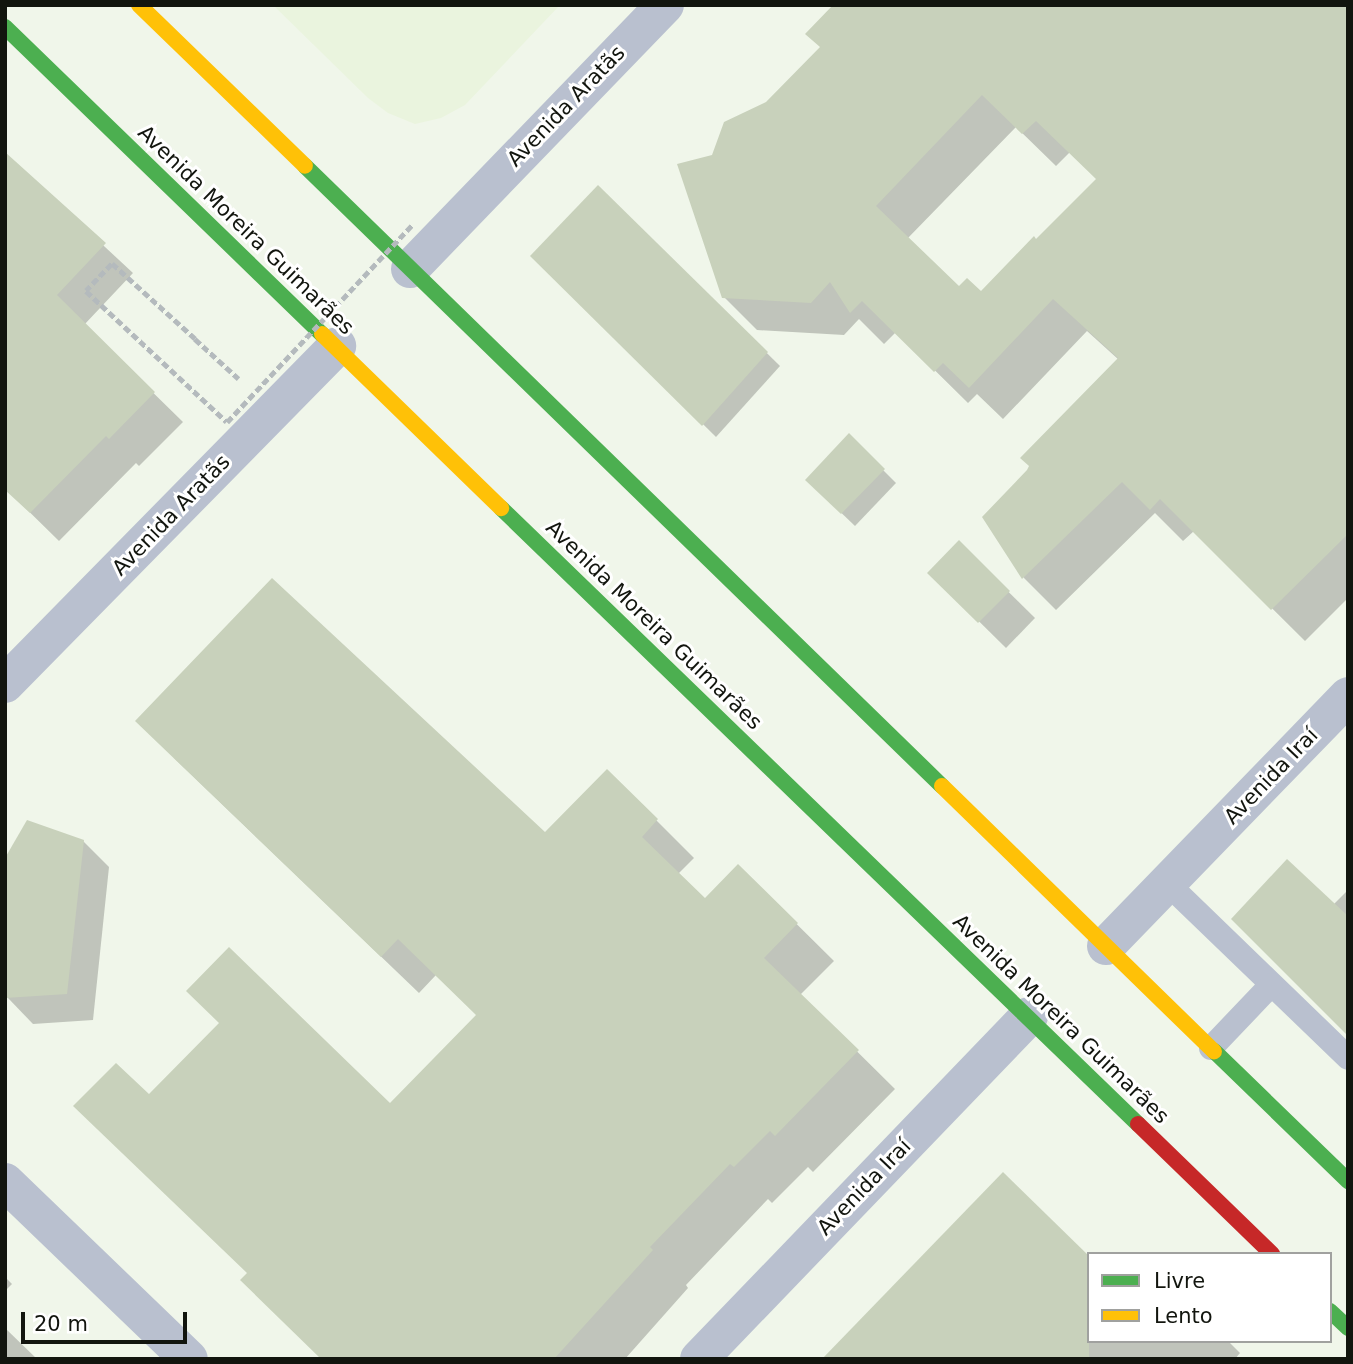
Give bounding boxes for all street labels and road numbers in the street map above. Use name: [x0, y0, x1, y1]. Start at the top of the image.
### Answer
street label: Avenida Aratãs: [502, 40, 630, 172]
street label: Avenida Moreira Guimarães: [133, 120, 359, 340]
street label: Avenida Aratãs: [107, 449, 235, 581]
street label: Avenida Moreira Guimarães: [541, 515, 767, 735]
street label: Avenida Iraí: [1219, 723, 1323, 829]
street label: Avenida Moreira Guimarães: [948, 909, 1174, 1129]
street label: Avenida Iraí: [812, 1134, 916, 1240]

